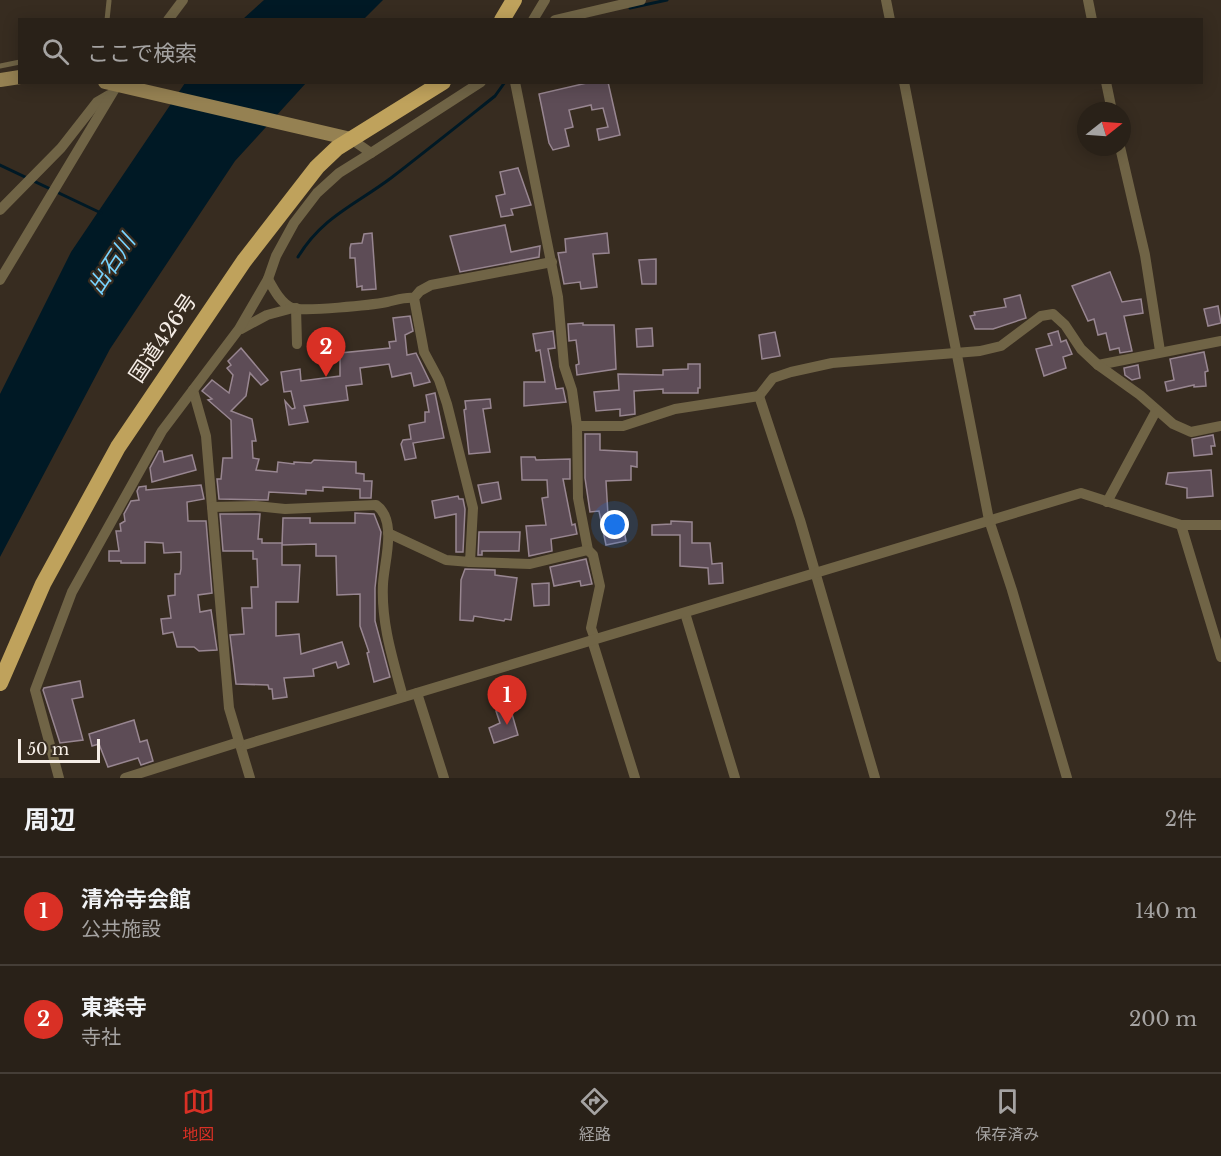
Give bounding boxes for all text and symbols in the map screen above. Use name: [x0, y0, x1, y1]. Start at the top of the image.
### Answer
search box: [18, 18, 1203, 84]
icon: search: [39, 35, 72, 68]
text: ここで検索: [87, 40, 197, 67]
north arrow: [1077, 102, 1131, 156]
water label: 出石川: [82, 228, 142, 299]
street label: 国道426号: [124, 289, 202, 387]
pin: 2: [306, 328, 346, 377]
your location: [600, 510, 629, 539]
pin: 1: [488, 676, 526, 725]
scale bar: [18, 736, 100, 764]
text: 50 m: [27, 739, 69, 759]
text: 周辺: [24, 804, 76, 836]
text: 2件: [1165, 807, 1197, 831]
text: 清冷寺会館: [81, 886, 191, 913]
text: 1: [39, 899, 48, 923]
text: 140 m: [1135, 899, 1197, 923]
text: 公共施設: [81, 917, 161, 941]
text: 東楽寺: [81, 994, 147, 1021]
text: 2: [37, 1007, 50, 1031]
text: 200 m: [1129, 1007, 1197, 1031]
text: 寺社: [81, 1025, 121, 1049]
tab: 地図: [182, 1085, 215, 1145]
tab: 経路: [578, 1085, 611, 1145]
tab: 保存済み: [975, 1085, 1039, 1145]

